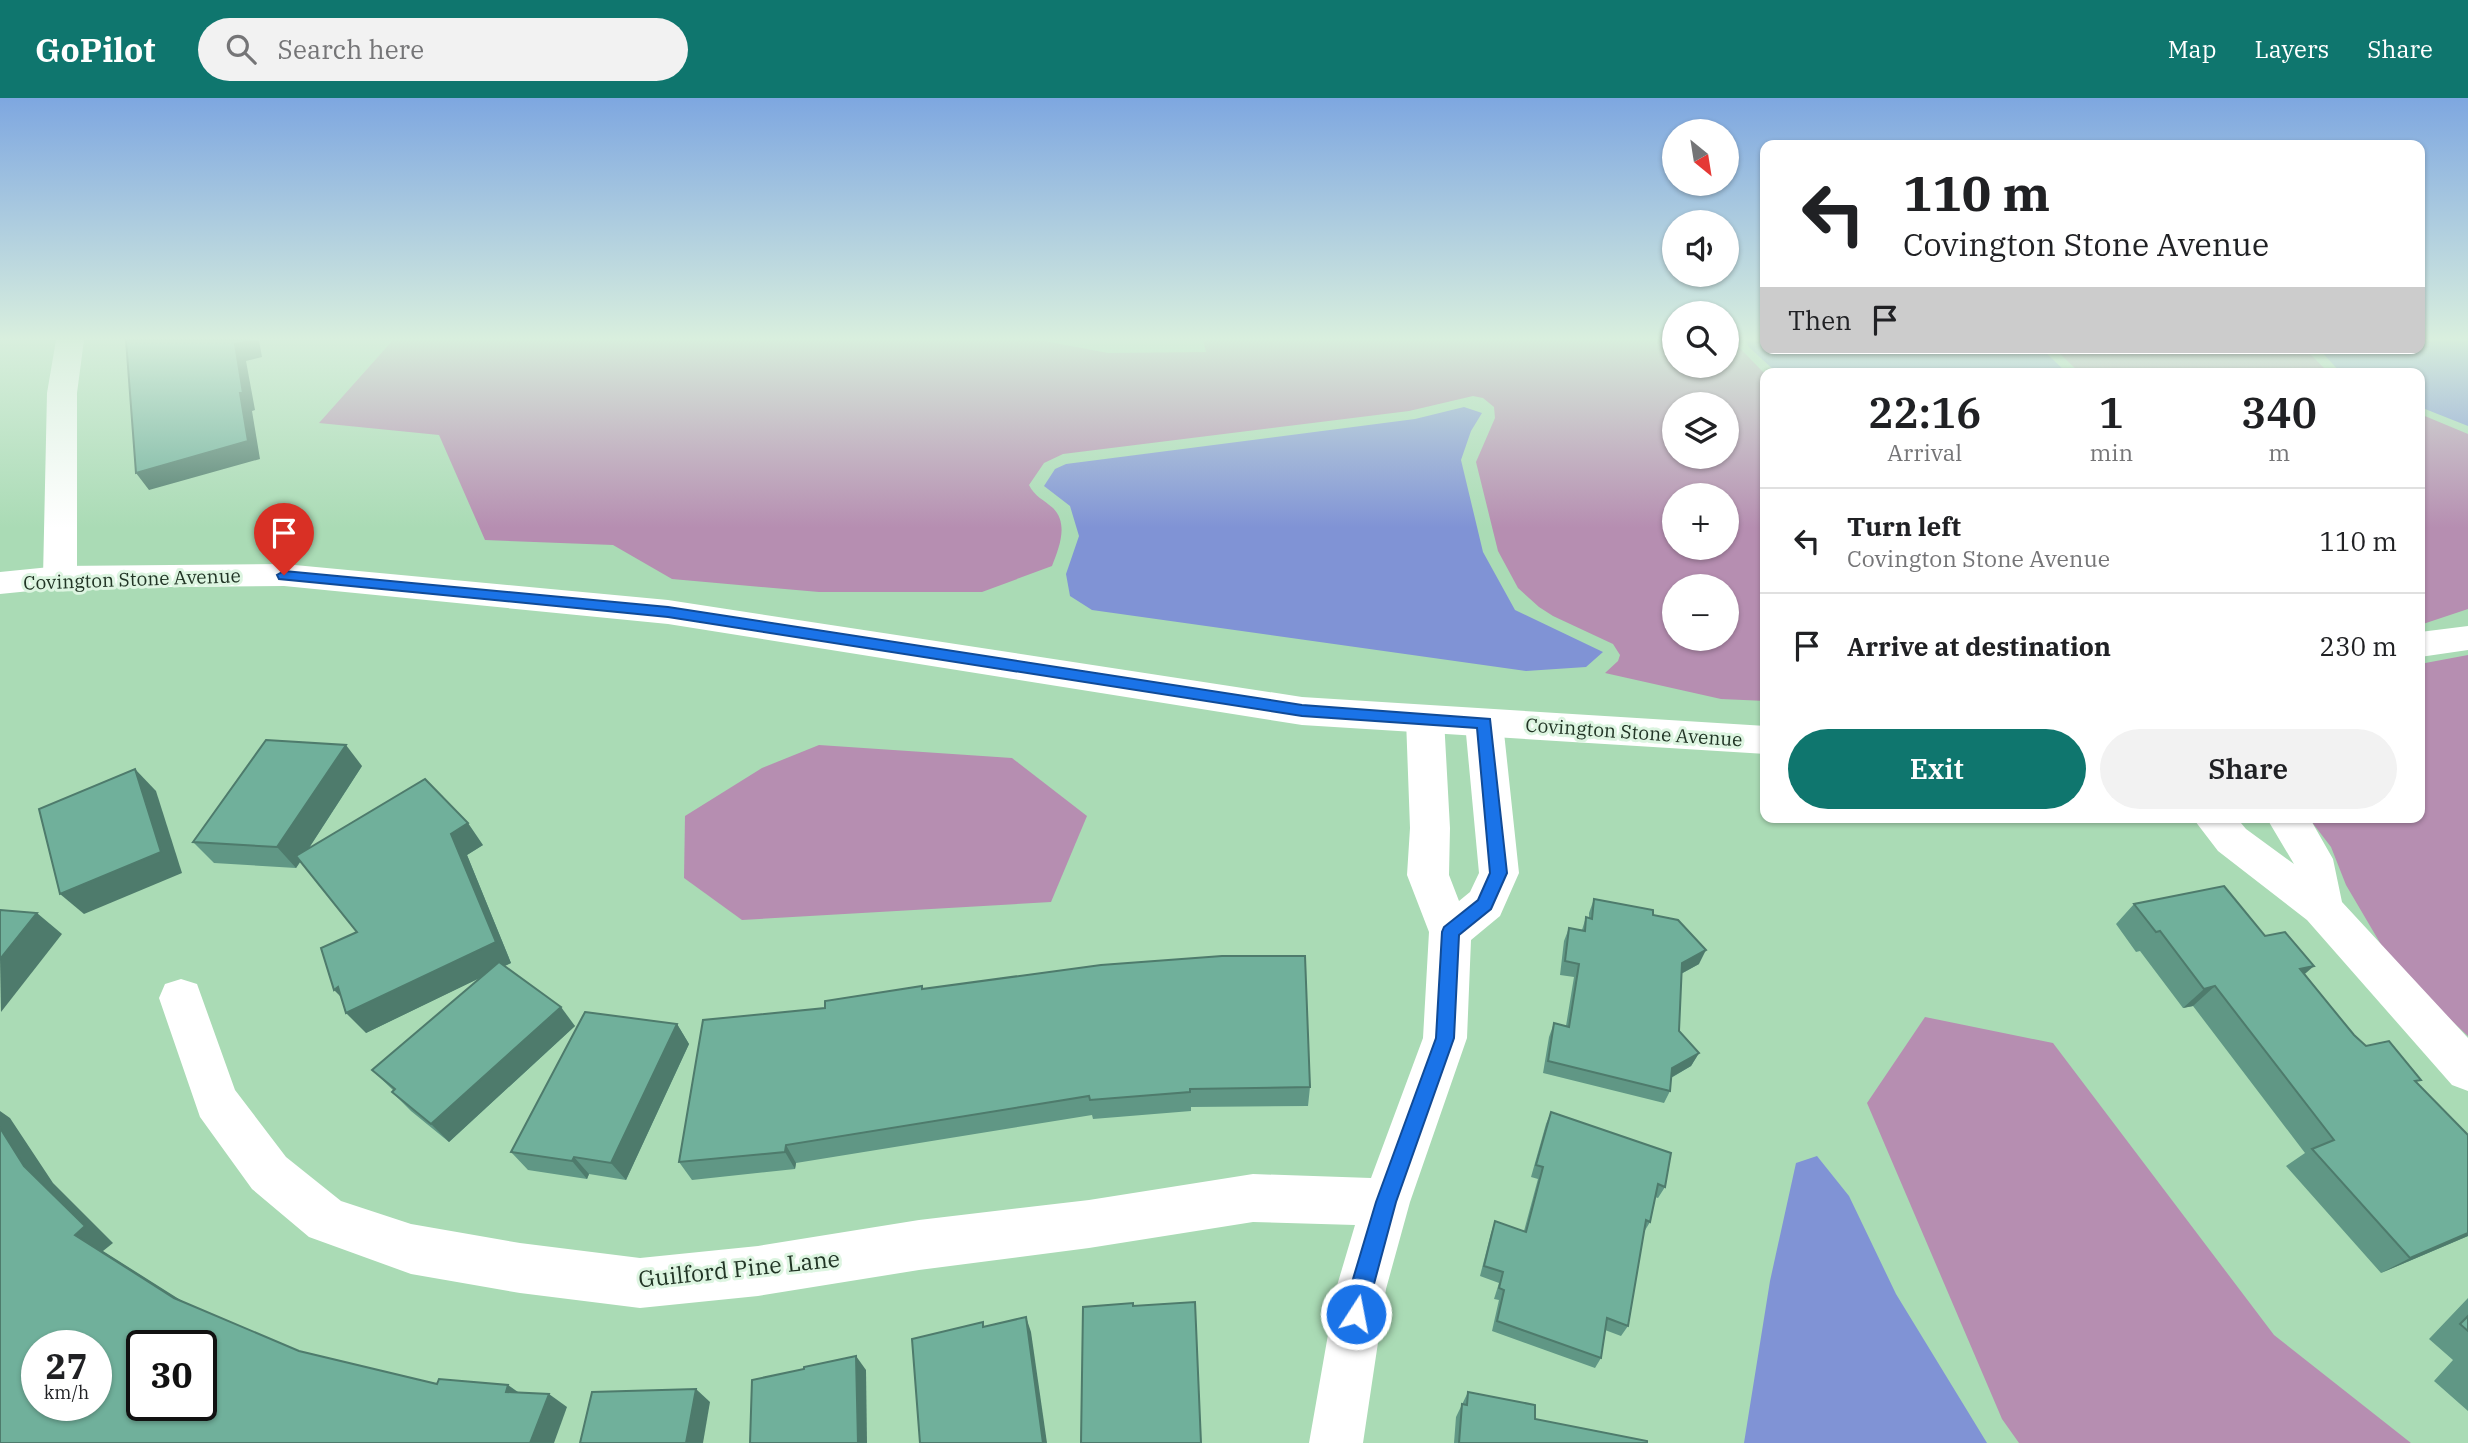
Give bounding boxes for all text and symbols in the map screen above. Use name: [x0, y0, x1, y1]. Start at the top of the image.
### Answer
search box: [198, 18, 688, 81]
text: GoPilot: [35, 28, 156, 71]
icon: search: [222, 30, 260, 68]
text: Search here: [278, 32, 424, 66]
text: Map: [2168, 33, 2216, 65]
text: Layers: [2254, 33, 2329, 65]
text: Share: [2367, 33, 2433, 65]
north arrow: [1662, 119, 1740, 196]
map controls: [1662, 119, 1739, 651]
text: 110 m: [1903, 161, 2050, 224]
icon: left: [1788, 168, 1879, 259]
button: sound: [1662, 210, 1739, 287]
text: Covington Stone Avenue: [1903, 223, 2269, 265]
button: search: [1662, 301, 1739, 378]
icon: arrive: [1866, 301, 1904, 339]
text: Then: [1788, 303, 1852, 337]
text: 22:16: [1868, 385, 1981, 440]
text: 1: [2099, 385, 2124, 440]
text: 340: [2241, 385, 2317, 440]
button: layers: [1662, 392, 1739, 469]
text: Arrival: [1887, 437, 1962, 467]
text: min: [2089, 437, 2133, 467]
text: m: [2268, 437, 2290, 467]
button: +: [1662, 483, 1739, 560]
pin: [254, 503, 314, 575]
text: Turn left: [1847, 509, 1961, 543]
icon: arrive: [265, 514, 303, 552]
icon: left: [1788, 522, 1826, 560]
text: 110 m: [2319, 524, 2397, 558]
text: Covington Stone Avenue: [1847, 543, 2110, 573]
street label: Covington Stone Avenue: [23, 563, 241, 595]
button: −: [1662, 574, 1739, 651]
icon: arrive: [1788, 627, 1826, 665]
text: Arrive at destination: [1847, 629, 2111, 663]
text: 230 m: [2319, 629, 2397, 663]
street label: Covington Stone Avenue: [1525, 712, 1743, 752]
button: Exit: [1788, 729, 2086, 809]
button: Share: [2100, 729, 2397, 809]
street label: Guilford Pine Lane: [637, 1243, 841, 1293]
position arrow: [1319, 1277, 1393, 1351]
speed limit sign: 30: [126, 1330, 217, 1421]
text: 27: [45, 1343, 88, 1389]
text: km/h: [44, 1381, 89, 1404]

